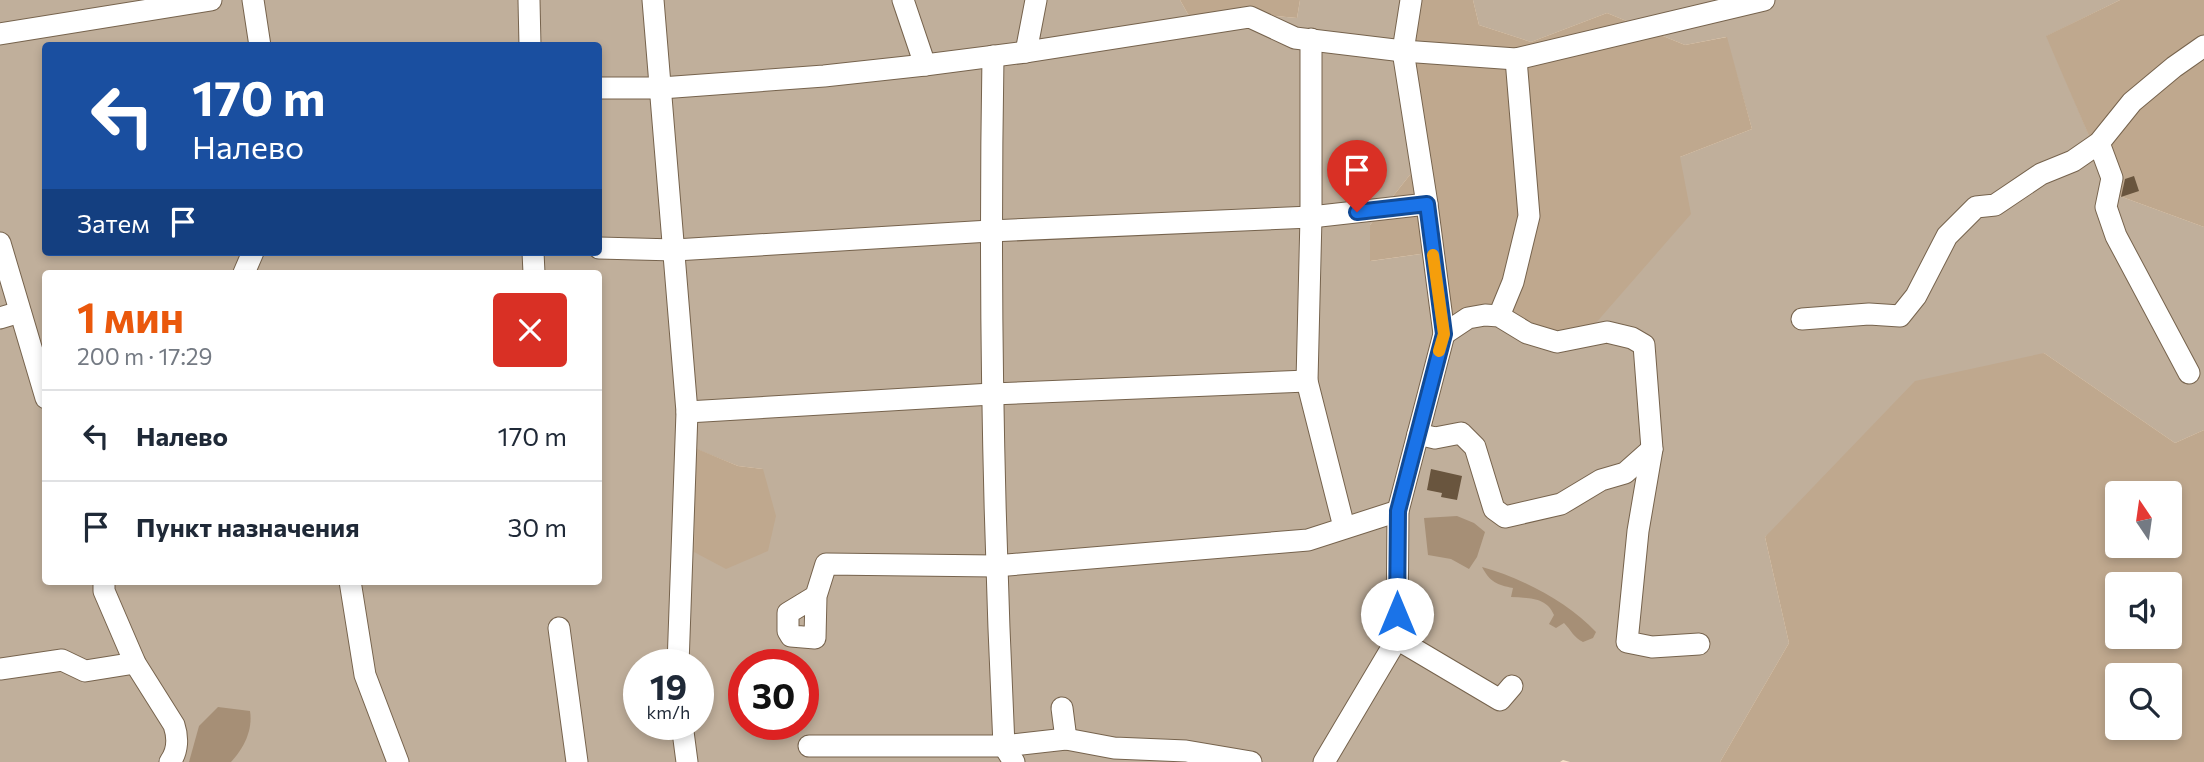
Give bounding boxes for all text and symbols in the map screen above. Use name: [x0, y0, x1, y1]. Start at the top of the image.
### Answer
text: 170 m: [192, 66, 325, 126]
icon: left: [77, 70, 168, 161]
text: Налево: [192, 126, 304, 166]
pin: [1327, 140, 1387, 212]
icon: arrive: [1338, 151, 1376, 189]
icon: arrive: [164, 203, 202, 241]
text: Затем: [77, 207, 150, 238]
text: 1 мин: [77, 290, 184, 342]
button: close: [493, 293, 567, 367]
text: 200 m · 17:29: [77, 342, 212, 370]
icon: left: [77, 417, 115, 455]
text: Налево: [136, 420, 228, 451]
text: 170 m: [498, 420, 567, 451]
north arrow: [2105, 481, 2182, 558]
map controls: [2105, 481, 2182, 740]
icon: arrive: [77, 508, 115, 546]
text: Пункт назначения: [136, 511, 360, 542]
text: 30 m: [508, 511, 567, 542]
button: sound: [2105, 572, 2182, 649]
position arrow: [1360, 577, 1434, 651]
speed limit sign: 30: [728, 649, 819, 740]
button: search: [2105, 663, 2182, 740]
text: 19: [650, 664, 687, 707]
text: km/h: [647, 701, 690, 723]

